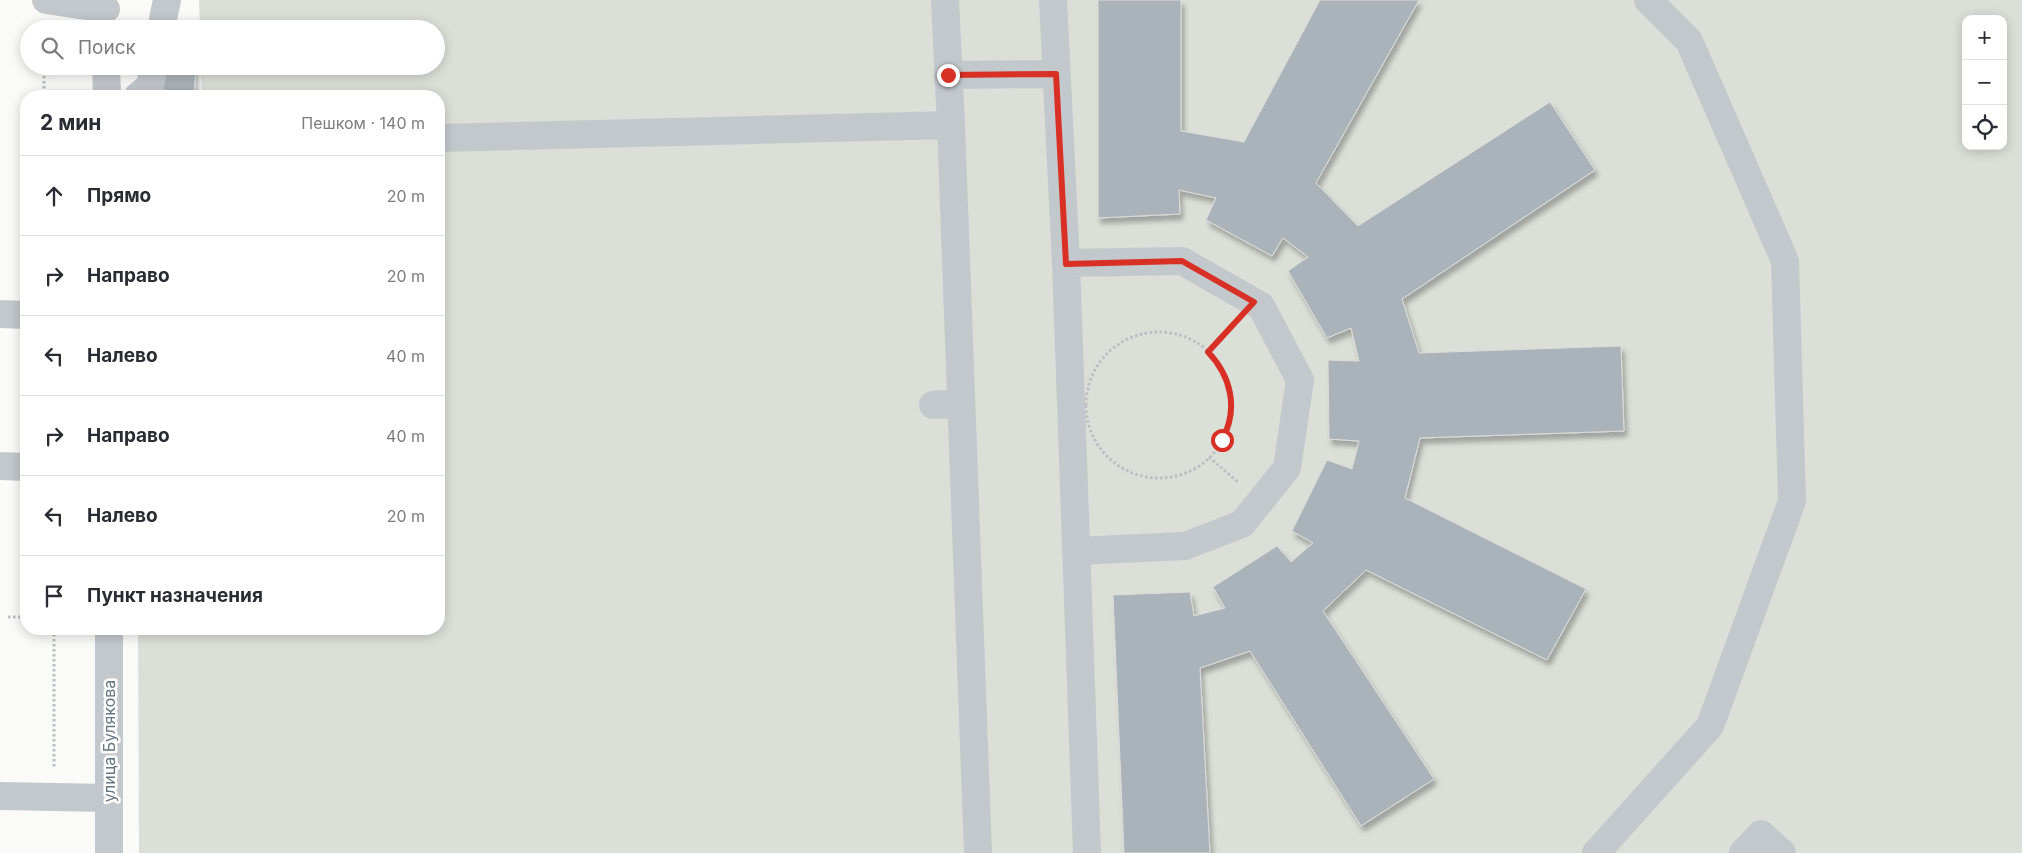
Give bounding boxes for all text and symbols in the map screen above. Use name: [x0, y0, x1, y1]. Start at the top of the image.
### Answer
map controls: [1962, 15, 2007, 150]
button: +: [1962, 15, 2007, 60]
search box: [20, 20, 445, 75]
icon: search: [38, 34, 66, 62]
text: Поиск: [78, 36, 136, 59]
button: −: [1962, 60, 2007, 105]
route end: [937, 64, 960, 87]
button: locate: [1962, 105, 2007, 150]
text: 2 мин: [40, 110, 101, 135]
text: Пешком · 140 m: [301, 113, 425, 133]
icon: ahead: [40, 182, 68, 210]
text: Прямо: [87, 184, 151, 207]
text: 20 m: [387, 186, 425, 206]
icon: right: [40, 262, 68, 290]
text: Направо: [87, 264, 170, 287]
text: 20 m: [387, 266, 425, 286]
icon: left: [40, 342, 68, 370]
text: Налево: [87, 344, 158, 367]
text: 40 m: [386, 346, 425, 366]
icon: right: [40, 422, 68, 450]
text: Направо: [87, 424, 170, 447]
text: 40 m: [386, 426, 425, 446]
route start: [1211, 429, 1234, 452]
icon: left: [40, 502, 68, 530]
text: Налево: [87, 504, 158, 527]
text: 20 m: [387, 506, 425, 526]
icon: arrive: [40, 582, 68, 610]
text: Пункт назначения: [87, 584, 263, 607]
street label: улица Булякова: [99, 680, 119, 802]

